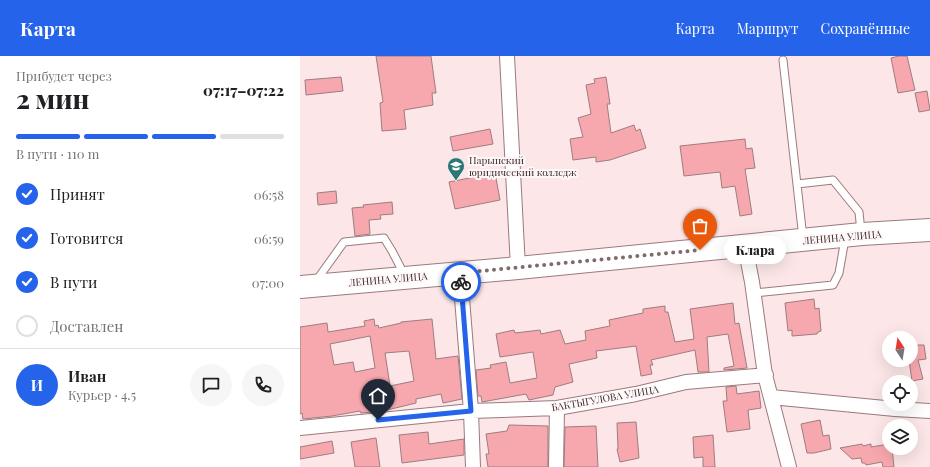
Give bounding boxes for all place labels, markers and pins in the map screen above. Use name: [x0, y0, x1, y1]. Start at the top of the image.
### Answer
place label: Нарынский юридический колледж: [469, 153, 577, 179]
school or university icon: Нарынский юридический колледж: [446, 156, 466, 181]
pin: [683, 209, 717, 250]
callout: Клара: [724, 236, 786, 264]
pin: [361, 379, 395, 420]

